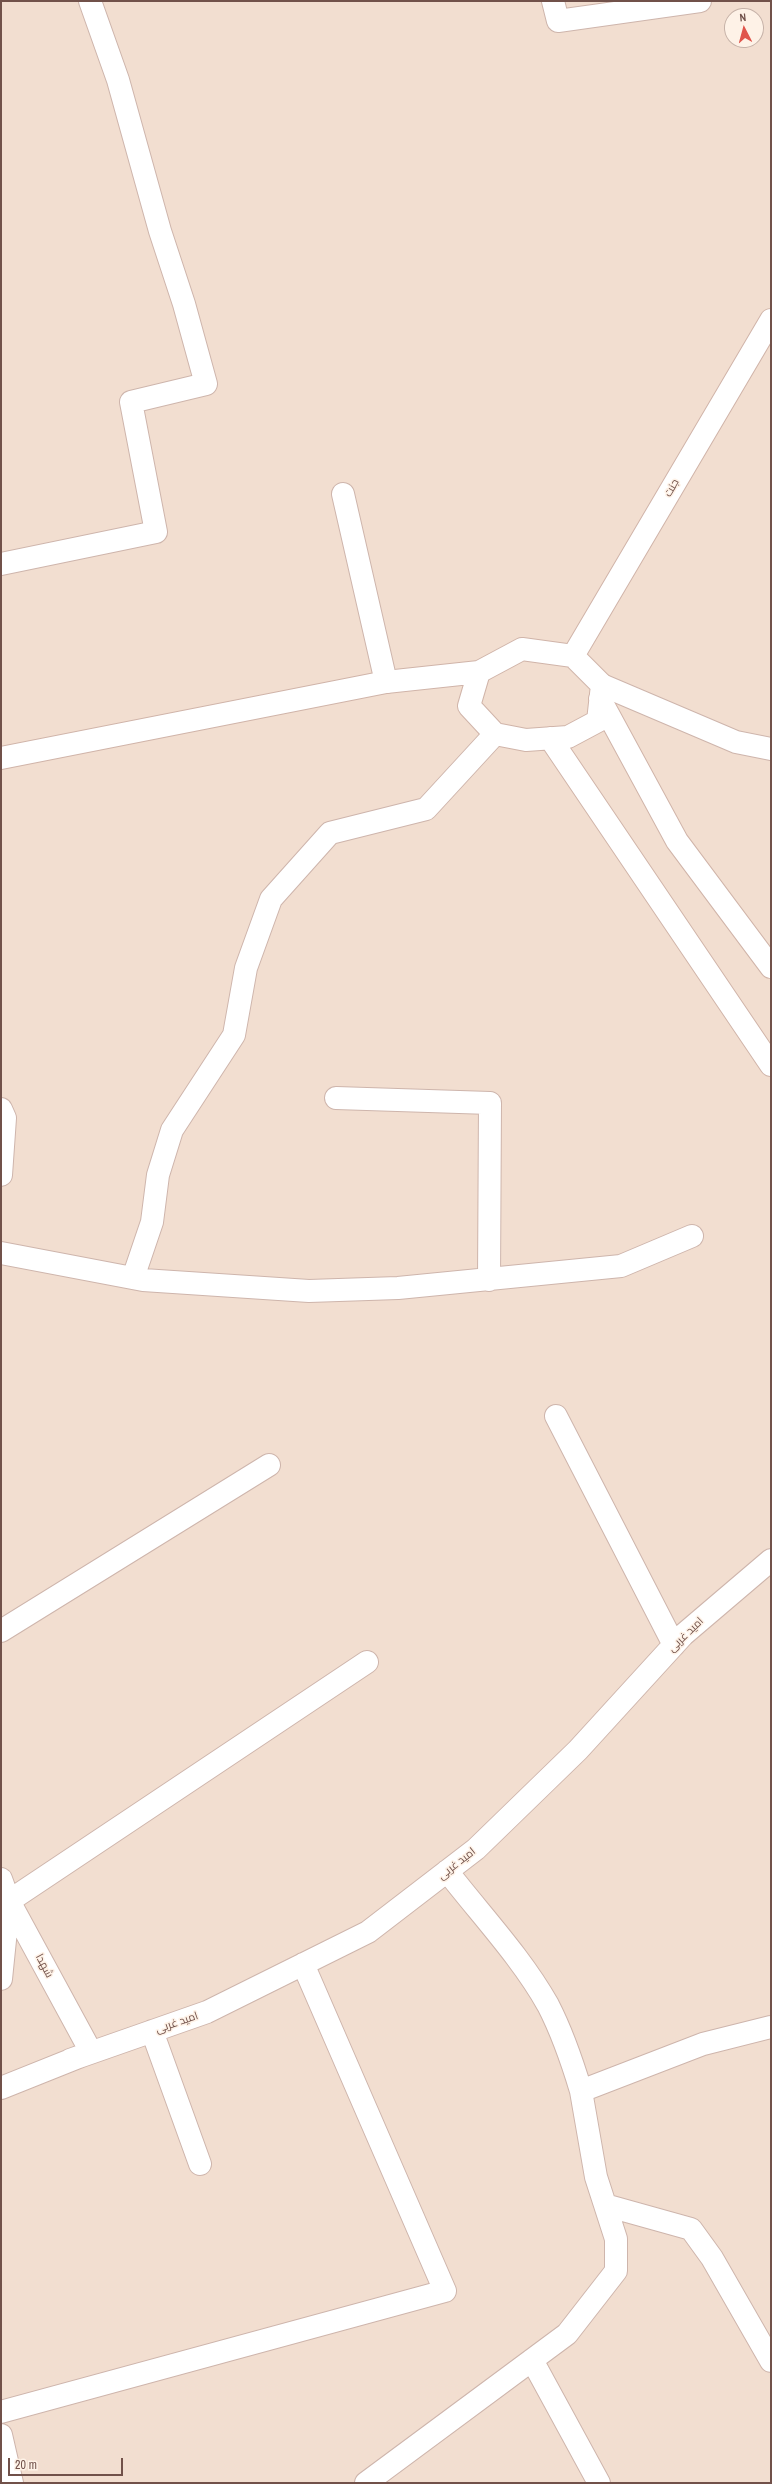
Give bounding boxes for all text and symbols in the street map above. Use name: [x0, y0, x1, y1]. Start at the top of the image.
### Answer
north arrow: [724, 8, 764, 48]
text: N: [739, 10, 747, 24]
street label: جنت: [662, 477, 682, 499]
street label: امید غربی: [666, 1615, 706, 1655]
street label: امید غربی: [436, 1845, 478, 1883]
street label: شهدا: [32, 1952, 56, 1980]
street label: امید غربی: [154, 2010, 200, 2036]
scale bar: [10, 2450, 125, 2476]
text: 20 m: [15, 2457, 37, 2473]

